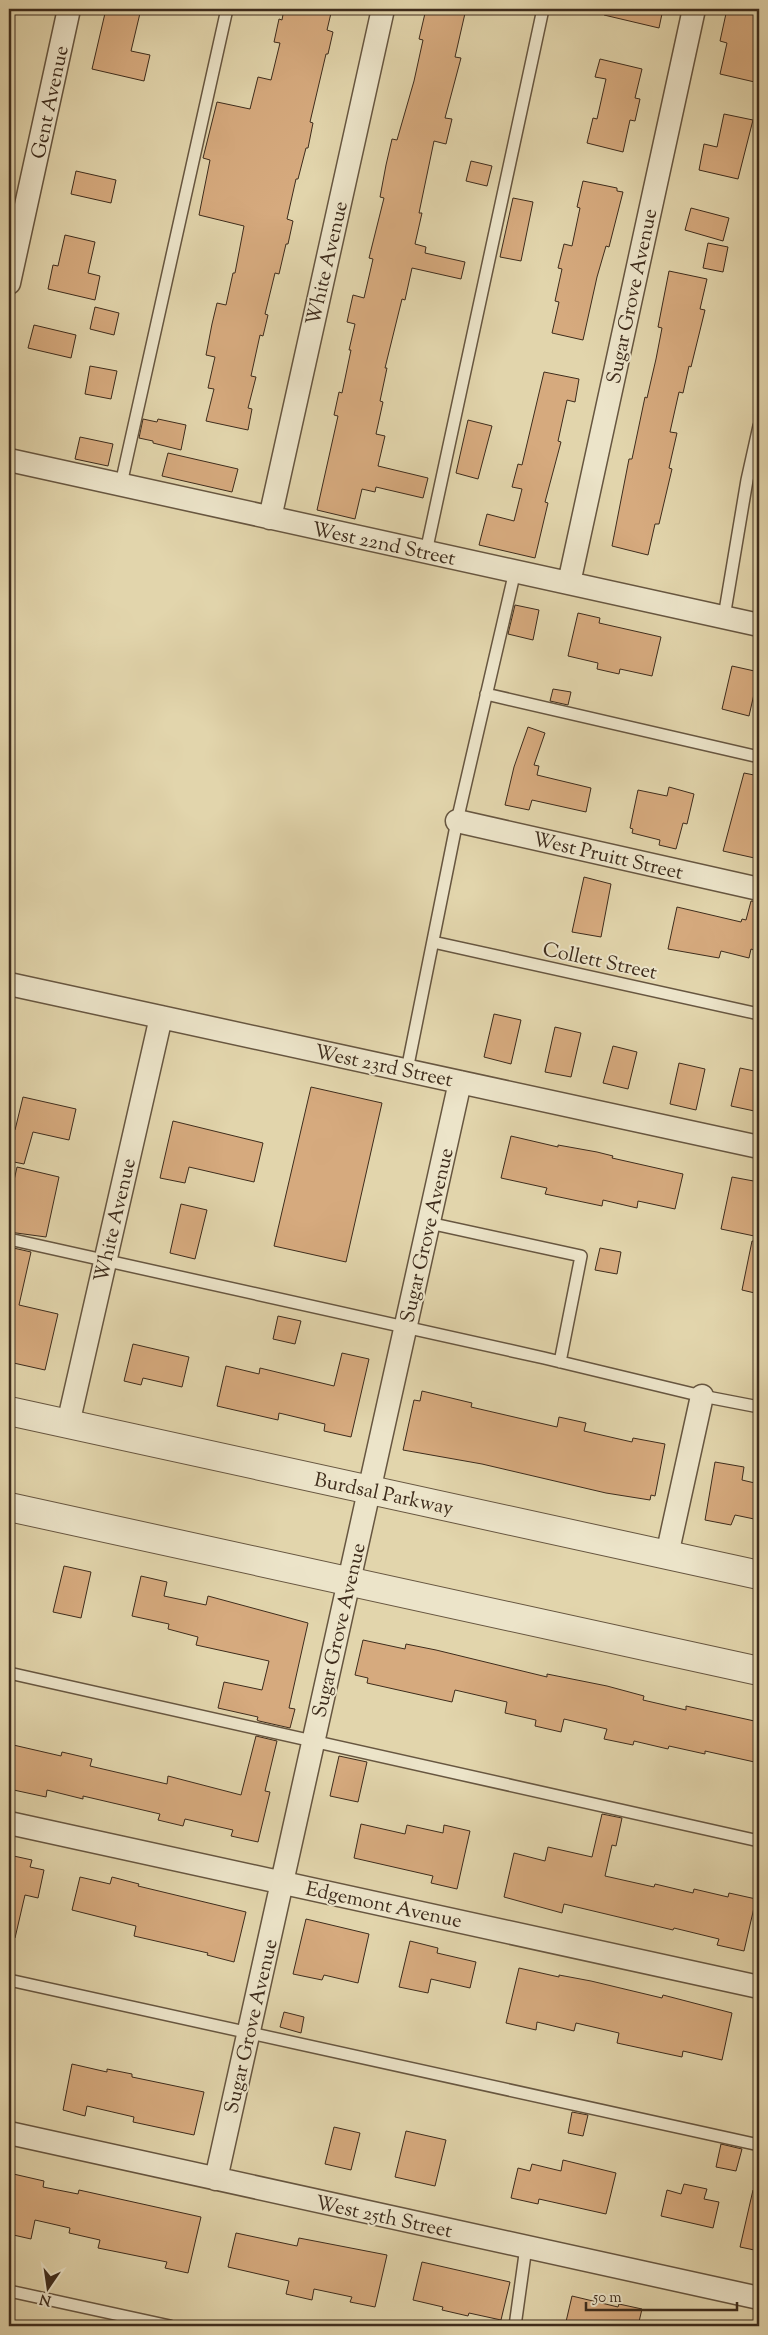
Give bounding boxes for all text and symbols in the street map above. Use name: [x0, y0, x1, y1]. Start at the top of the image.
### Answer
street label: Gent Avenue: [25, 43, 78, 162]
street label: White Avenue: [300, 199, 357, 329]
street label: Sugar Grove Avenue: [601, 206, 666, 387]
street label: West 22nd Street: [309, 516, 458, 575]
street label: West Pruitt Street: [529, 826, 686, 889]
street label: Collett Street: [540, 936, 659, 989]
street label: West 23rd Street: [312, 1039, 455, 1096]
street label: Sugar Grove Avenue: [394, 1145, 463, 1326]
street label: White Avenue: [88, 1156, 145, 1286]
street label: Burdsal Parkway: [311, 1467, 456, 1524]
street label: Sugar Grove Avenue: [306, 1540, 375, 1721]
street label: Edgemont Avenue: [303, 1876, 464, 1937]
street label: Sugar Grove Avenue: [218, 1936, 287, 2117]
street label: West 25th Street: [312, 2190, 455, 2247]
north arrow: [22, 2262, 72, 2312]
scale bar: [586, 2280, 737, 2312]
text: N: [38, 2288, 53, 2310]
text: 50 m: [592, 2288, 622, 2309]

